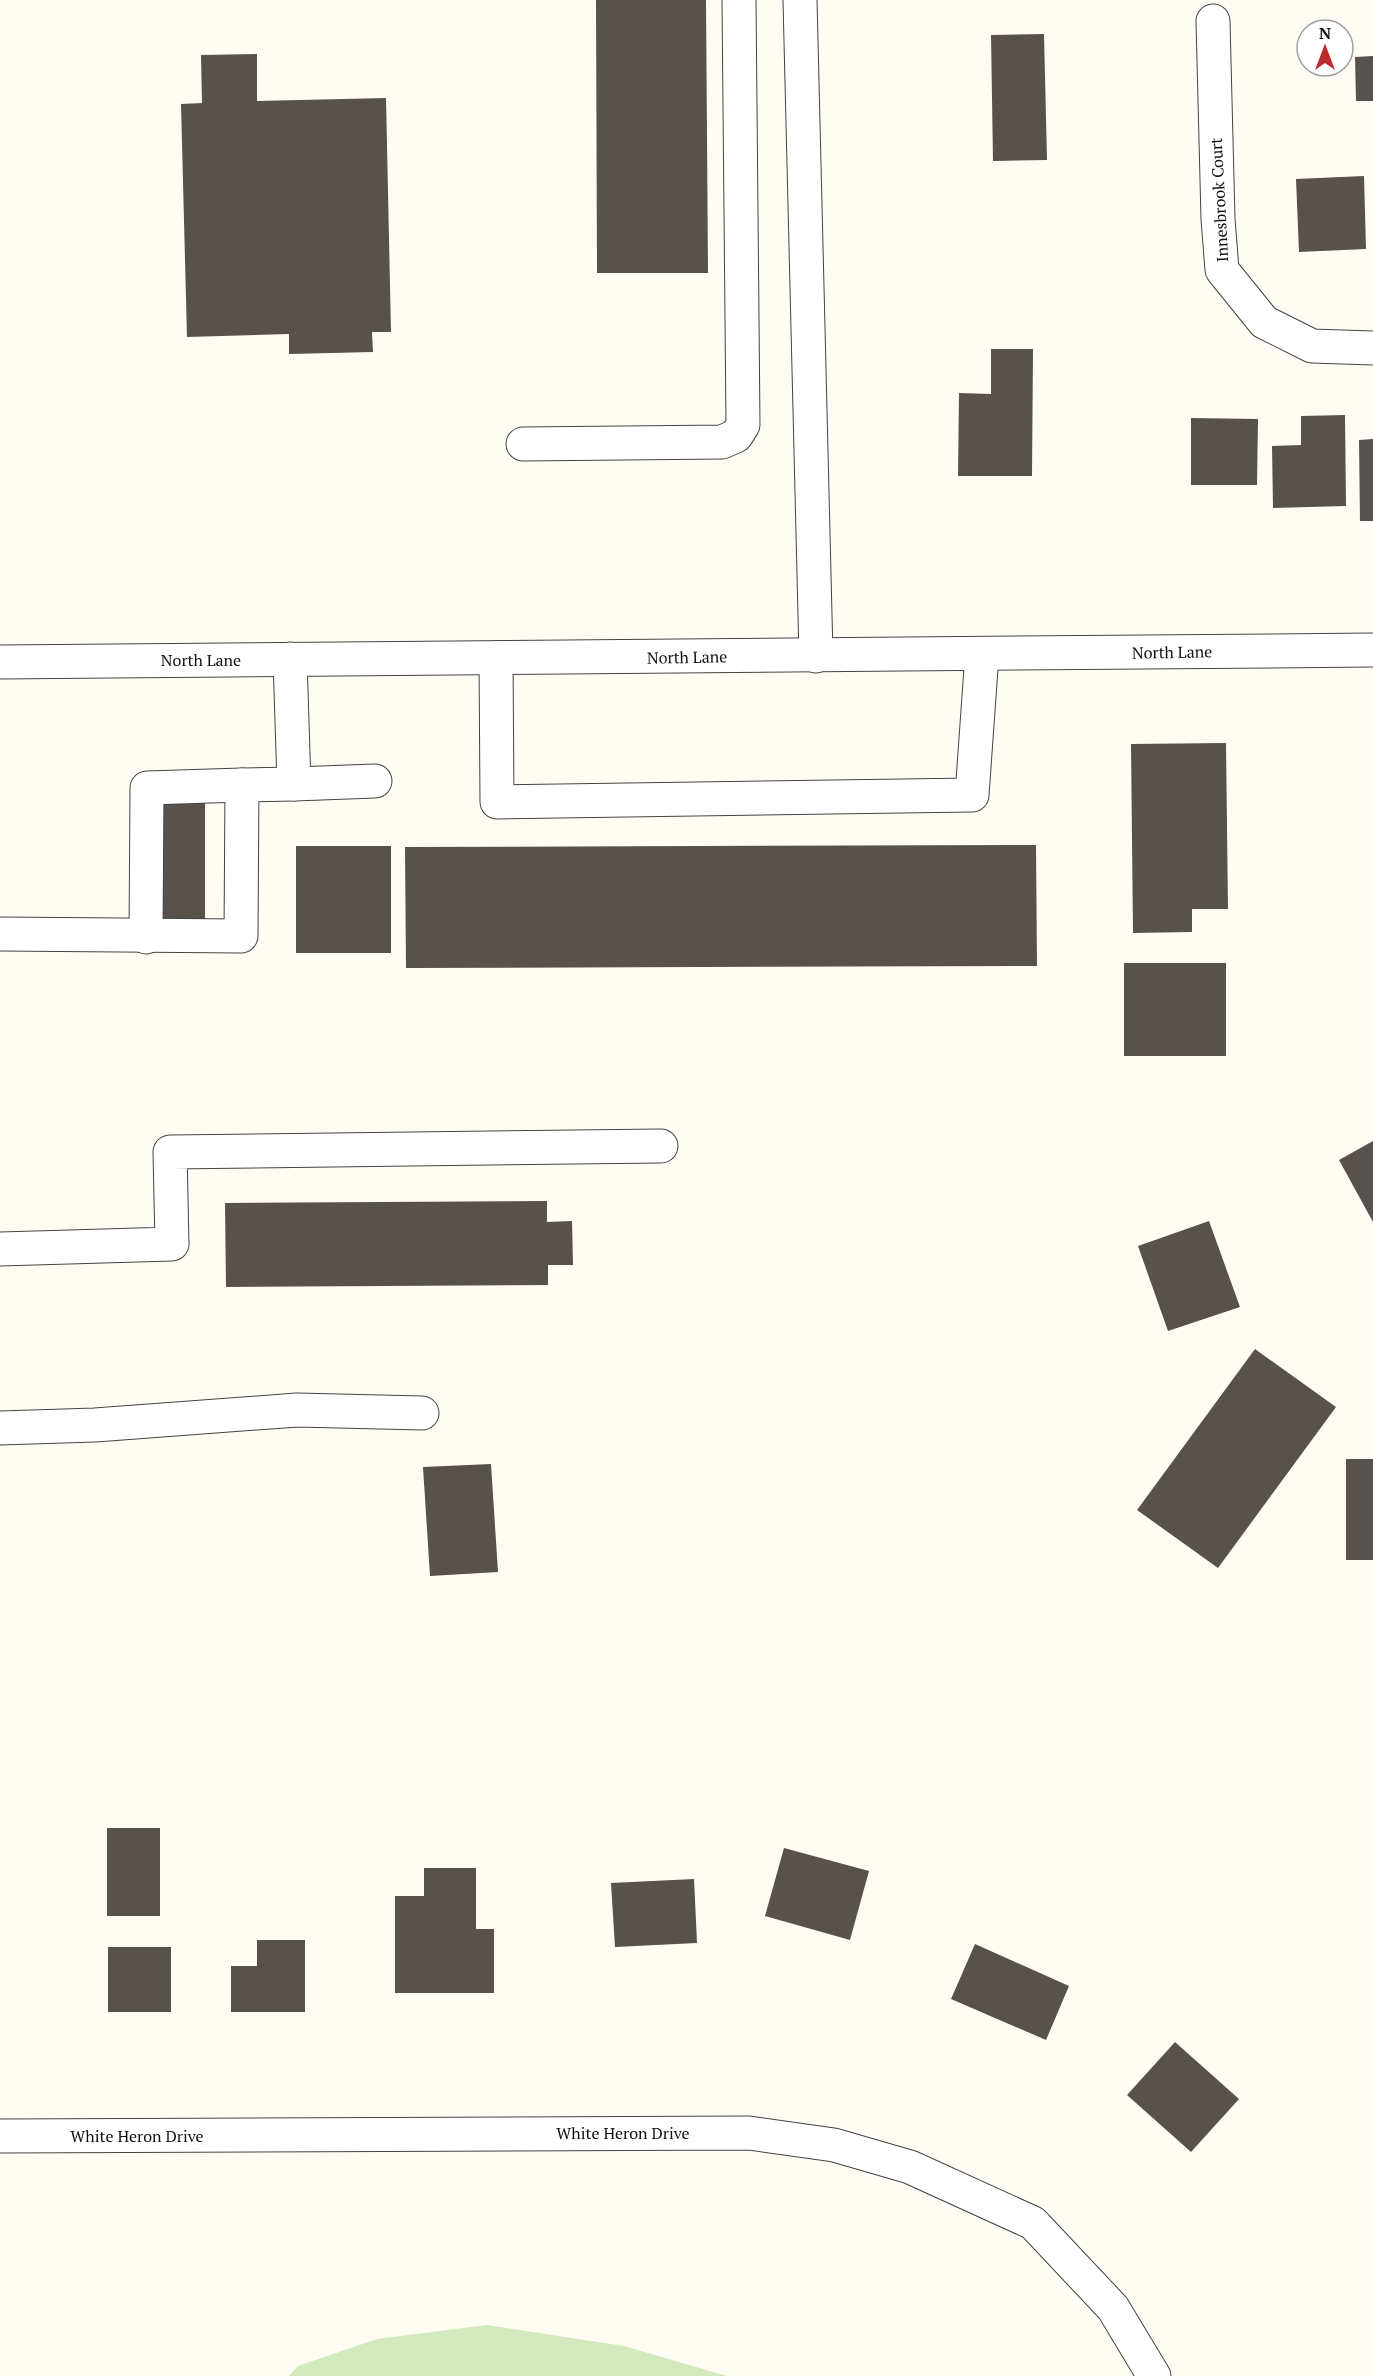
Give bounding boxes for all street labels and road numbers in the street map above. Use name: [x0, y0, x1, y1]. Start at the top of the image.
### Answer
street label: Innesbrook Court: [1205, 137, 1233, 263]
street label: North Lane: [1132, 640, 1212, 664]
street label: North Lane: [647, 645, 727, 669]
street label: North Lane: [161, 649, 241, 671]
street label: White Heron Drive: [556, 2122, 690, 2144]
street label: White Heron Drive: [70, 2125, 204, 2147]

